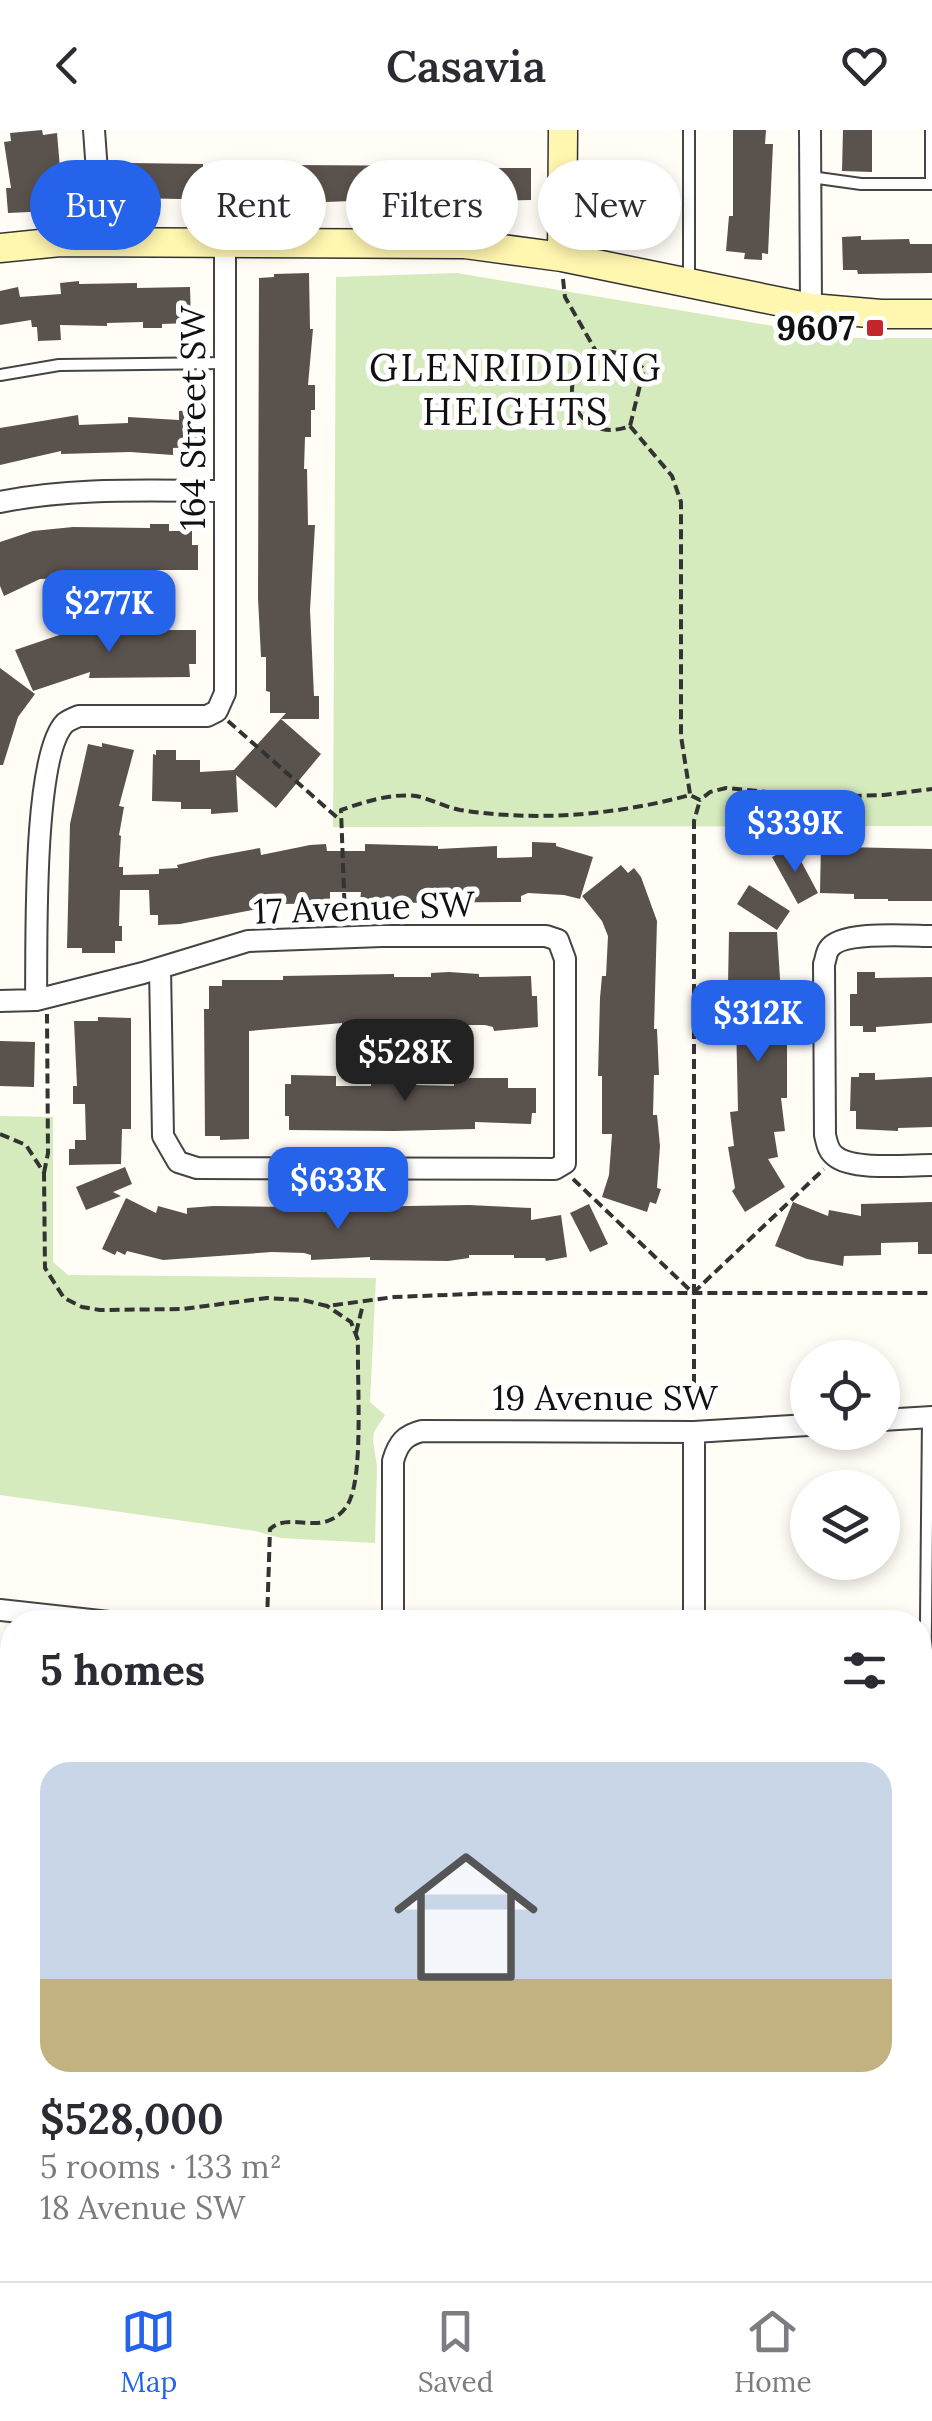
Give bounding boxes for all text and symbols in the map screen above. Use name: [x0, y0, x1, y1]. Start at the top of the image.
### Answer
text: Casavia: [386, 37, 546, 94]
icon: back: [40, 38, 95, 93]
icon: heart: [837, 38, 892, 93]
chip: Buy: [30, 160, 161, 250]
chip: Rent: [181, 160, 326, 250]
chip: Filters: [346, 160, 518, 250]
chip: New: [538, 160, 681, 250]
street label: 164 Street SW: [170, 305, 215, 530]
place label: 9607: [776, 305, 855, 350]
marker: 9607: [864, 317, 886, 339]
district label: GLENRIDDING HEIGHTS: [369, 343, 663, 435]
pin: $277K: [39, 570, 179, 655]
text: $277K: [64, 582, 154, 623]
pin: $339K: [725, 790, 865, 875]
text: $339K: [747, 802, 843, 843]
street label: 17 Avenue SW: [253, 881, 476, 934]
pin: $312K: [688, 980, 828, 1065]
text: $312K: [713, 992, 803, 1033]
pin: $528K: [335, 1019, 475, 1104]
text: $528K: [358, 1031, 452, 1072]
pin: $633K: [268, 1147, 408, 1232]
text: $633K: [290, 1159, 386, 1200]
map controls: [790, 1340, 900, 1580]
button: locate: [790, 1340, 900, 1450]
street label: 19 Avenue SW: [493, 1375, 719, 1420]
button: layers: [790, 1470, 900, 1580]
text: 5 homes: [40, 1643, 205, 1697]
icon: filters: [837, 1643, 892, 1698]
icon: home: [376, 1827, 556, 2007]
text: $528,000: [40, 2092, 224, 2146]
text: 5 rooms · 133 m²: [40, 2146, 282, 2187]
text: 18 Avenue SW: [40, 2187, 245, 2228]
tab: Map: [120, 2304, 177, 2400]
tab: Saved: [418, 2304, 493, 2400]
tab: Home: [734, 2304, 812, 2400]

